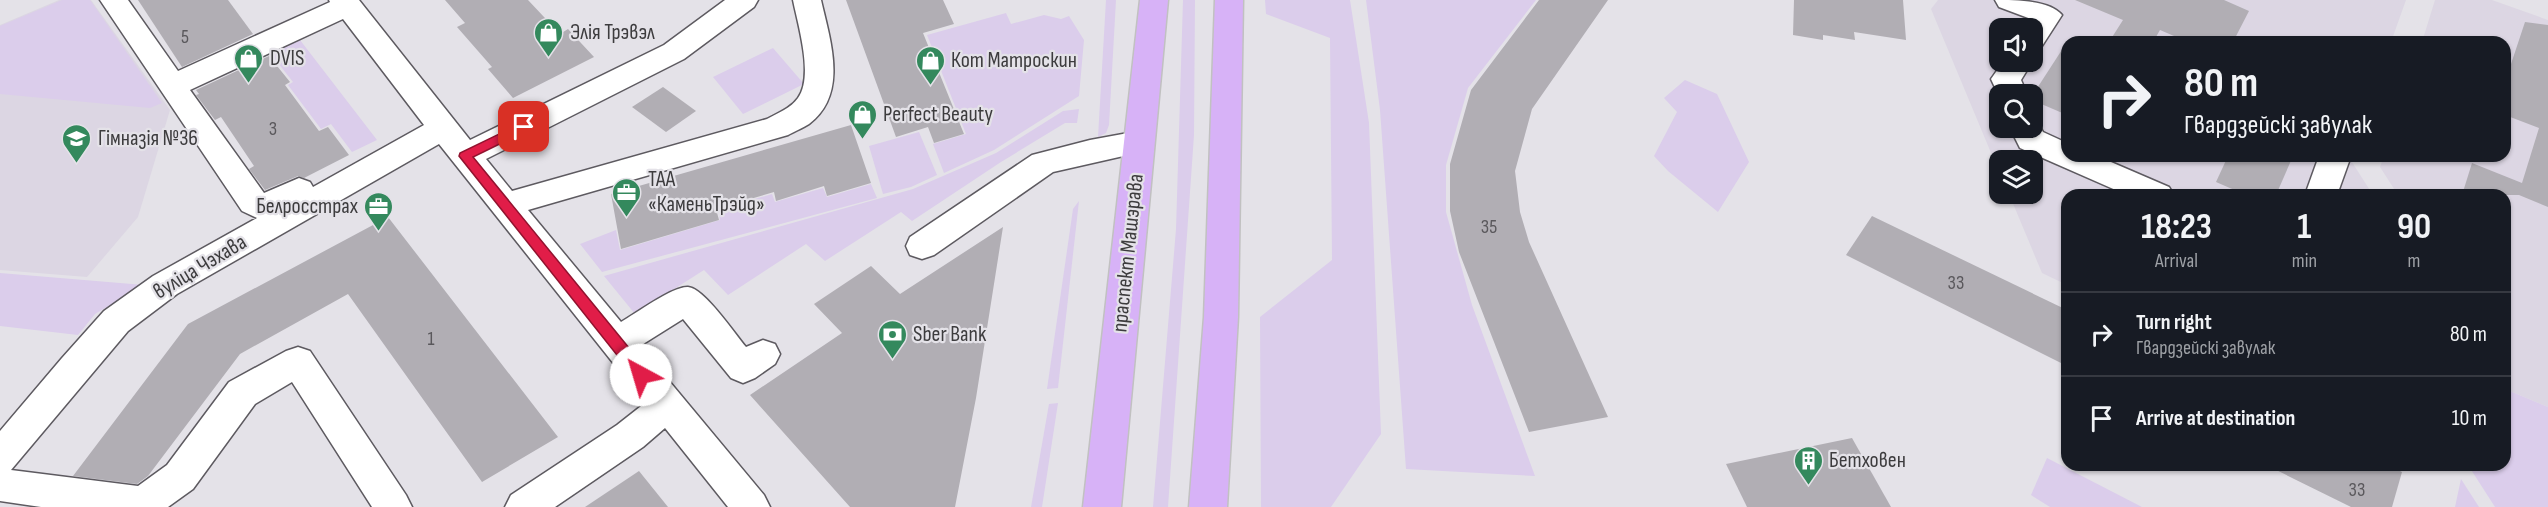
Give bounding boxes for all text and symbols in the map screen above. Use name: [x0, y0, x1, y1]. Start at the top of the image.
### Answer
shop icon: Элія Трэвэл: [533, 16, 565, 58]
map controls: [1989, 18, 2043, 204]
button: sound: [1989, 18, 2043, 72]
place label: Элія Трэвэл: [570, 19, 655, 46]
house number: 5: [181, 25, 189, 49]
shop icon: DVIS: [233, 42, 265, 84]
shop icon: Кот Матроскин: [914, 44, 946, 86]
place label: DVIS: [270, 45, 304, 72]
place label: Кот Матроскин: [951, 47, 1077, 74]
text: 80 m: [2184, 58, 2258, 109]
icon: right: [2085, 60, 2163, 138]
button: search: [1989, 84, 2043, 138]
shop icon: Perfect Beauty: [846, 98, 878, 140]
pin: [498, 101, 549, 152]
place label: Perfect Beauty: [883, 101, 993, 128]
text: Гвардзейскі завулак: [2184, 109, 2372, 141]
icon: arrive: [507, 110, 540, 143]
house number: 3: [269, 117, 277, 141]
school or university icon: Гімназія №36: [61, 122, 93, 164]
place label: Гімназія №36: [98, 125, 198, 152]
button: layers: [1989, 150, 2043, 204]
place label: ТАА «КаменьТрэйд»: [648, 166, 765, 218]
street label: праспект Машэрава: [1106, 172, 1150, 334]
office icon: ТАА «КаменьТрэйд»: [611, 176, 643, 218]
office icon: Белросстрах: [363, 190, 395, 232]
place label: Белросстрах: [256, 193, 359, 220]
text: 18:23: [2141, 206, 2212, 249]
text: 1: [2297, 206, 2311, 249]
text: 90: [2397, 206, 2431, 249]
house number: 35: [1481, 215, 1497, 239]
street label: вуліца Чэхава: [149, 229, 251, 305]
text: Arrival: [2155, 249, 2198, 273]
text: min: [2292, 249, 2317, 273]
text: m: [2408, 249, 2420, 273]
house number: 33: [1948, 271, 1964, 295]
text: Turn right: [2136, 309, 2212, 336]
bank icon: Sber Bank: [876, 318, 908, 360]
icon: right: [2085, 318, 2118, 351]
place label: Sber Bank: [913, 321, 987, 348]
text: 80 m: [2450, 321, 2487, 348]
house number: 1: [428, 327, 435, 351]
text: Гвардзейскі завулак: [2136, 336, 2275, 360]
position arrow: [609, 343, 673, 407]
icon: arrive: [2085, 402, 2118, 435]
text: Arrive at destination: [2136, 405, 2295, 432]
text: 10 m: [2452, 405, 2487, 432]
building icon: Бетховен: [1792, 444, 1824, 486]
place label: Бетховен: [1829, 447, 1906, 474]
house number: 33: [2349, 478, 2365, 502]

